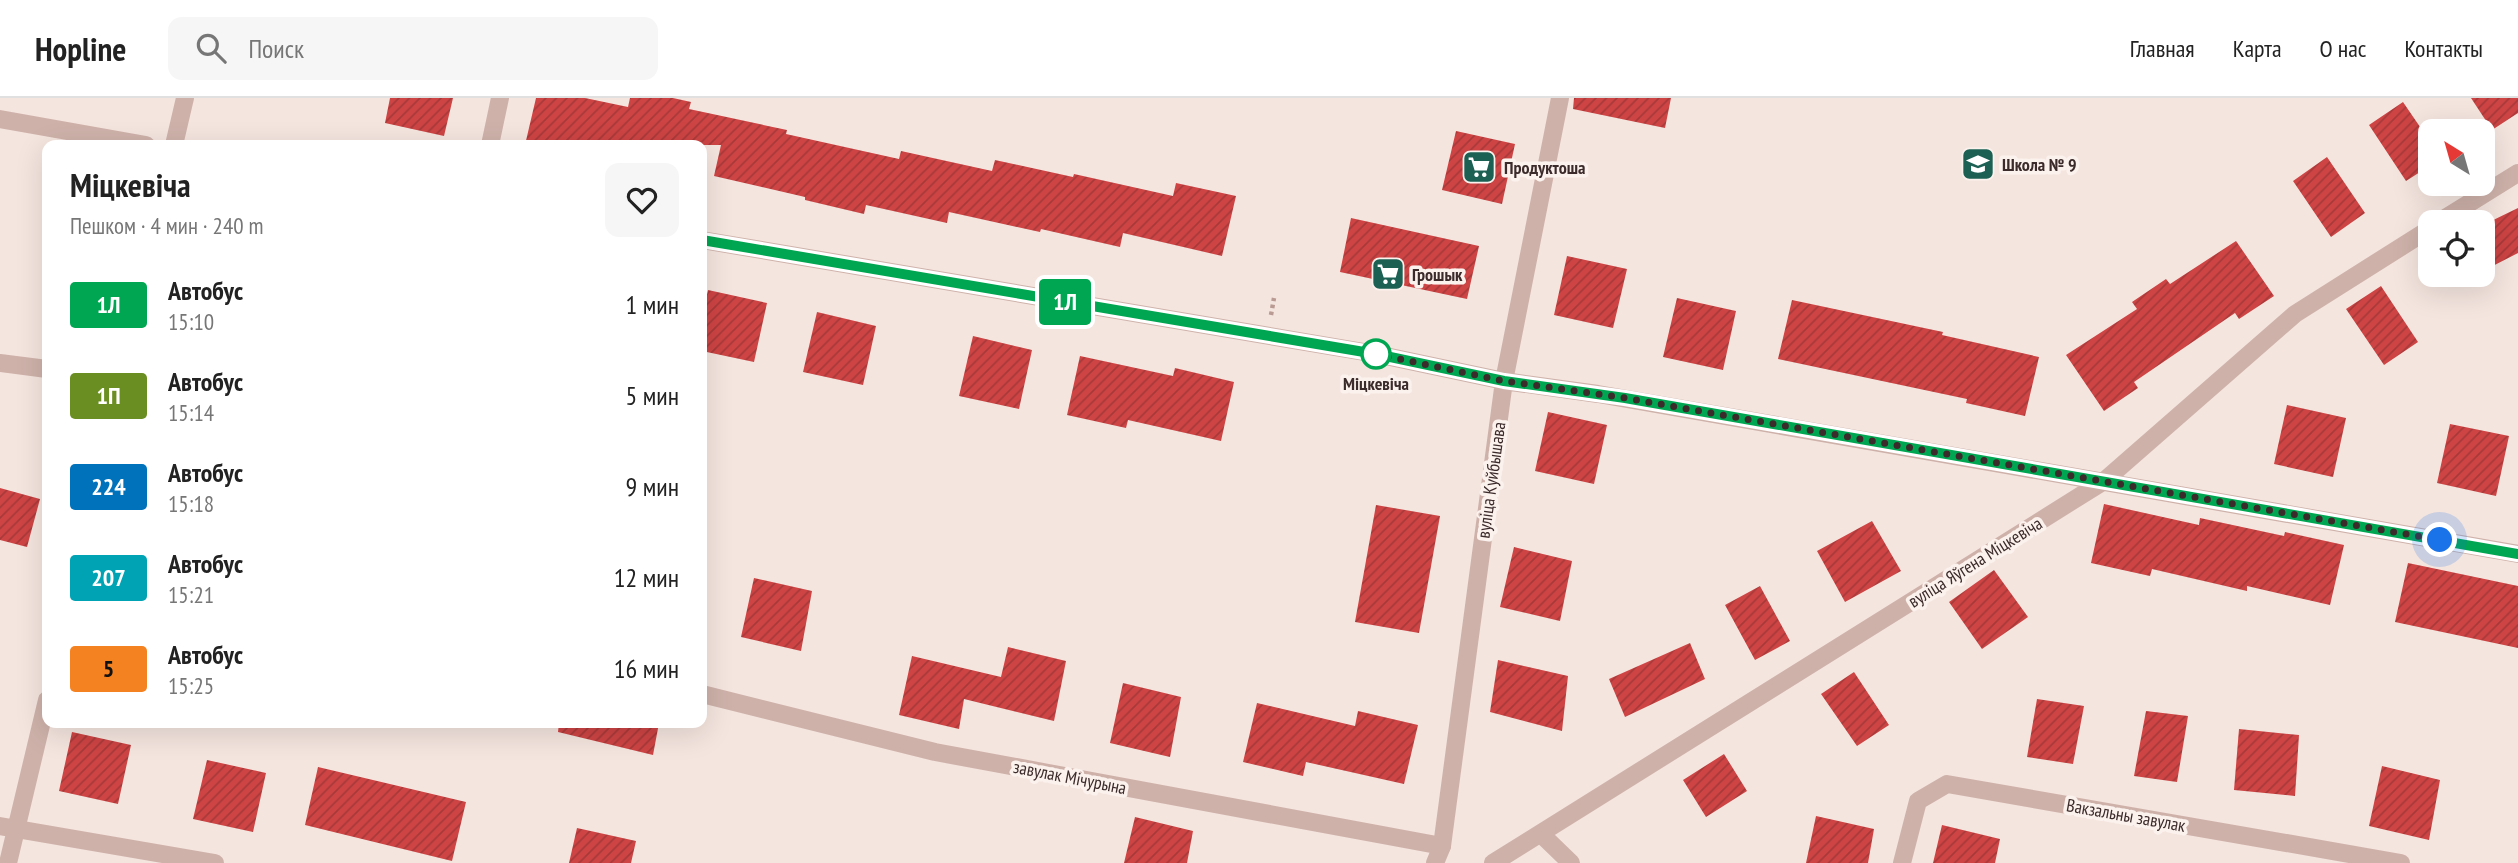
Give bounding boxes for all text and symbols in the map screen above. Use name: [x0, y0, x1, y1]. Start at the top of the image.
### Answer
search box: [168, 17, 658, 80]
text: Hopline: [35, 27, 126, 70]
icon: search: [192, 29, 230, 67]
text: Поиск: [248, 32, 304, 65]
text: Главная: [2130, 33, 2195, 64]
text: Карта: [2233, 33, 2282, 64]
text: О нас: [2320, 33, 2366, 64]
text: Контакты: [2404, 33, 2483, 64]
north arrow: [2418, 119, 2496, 196]
map controls: [2418, 119, 2495, 287]
school or university icon: Школа № 9: [1959, 145, 1997, 183]
supermarket icon: Продуктоша: [1460, 148, 1498, 186]
place label: Школа № 9: [2002, 153, 2077, 176]
place label: Продуктоша: [1504, 156, 1585, 179]
text: Міцкевіча: [70, 163, 191, 206]
button: heart: [605, 163, 679, 237]
button: locate: [2418, 210, 2495, 287]
text: Пешком · 4 мин · 240 m: [70, 211, 263, 240]
supermarket icon: Грошык: [1369, 255, 1407, 293]
place label: Грошык: [1412, 263, 1463, 286]
text: Автобус: [168, 274, 243, 307]
line badge: 1Л: [1034, 279, 1096, 325]
text: 1Л: [1053, 286, 1077, 317]
text: 1 мин: [626, 288, 679, 321]
text: 1Л: [97, 289, 120, 320]
text: 15:10: [168, 307, 214, 336]
marker: Міцкевіча: [1361, 339, 1391, 369]
text: Автобус: [168, 365, 243, 398]
place label: Міцкевіча: [1343, 372, 1409, 395]
text: 5 мин: [626, 379, 679, 412]
text: 1П: [96, 380, 121, 411]
text: 15:14: [168, 398, 214, 427]
street label: вуліца Куйбышава: [1471, 420, 1511, 540]
text: Автобус: [168, 456, 243, 489]
text: 9 мин: [626, 470, 679, 503]
text: 224: [91, 471, 126, 502]
text: 15:18: [168, 489, 214, 518]
street label: вуліца Яўгена Міцкевіча: [1904, 512, 2046, 612]
your location: [2422, 522, 2457, 557]
text: Автобус: [168, 547, 243, 580]
text: 12 мин: [614, 561, 679, 594]
text: 207: [91, 562, 126, 593]
text: 15:21: [168, 580, 214, 609]
text: Автобус: [168, 638, 243, 671]
text: 16 мин: [614, 652, 679, 685]
text: 5: [103, 653, 114, 684]
text: 15:25: [168, 671, 214, 700]
street label: завулак Мічурына: [1012, 755, 1128, 799]
street label: Вакзальны завулак: [2065, 793, 2187, 837]

